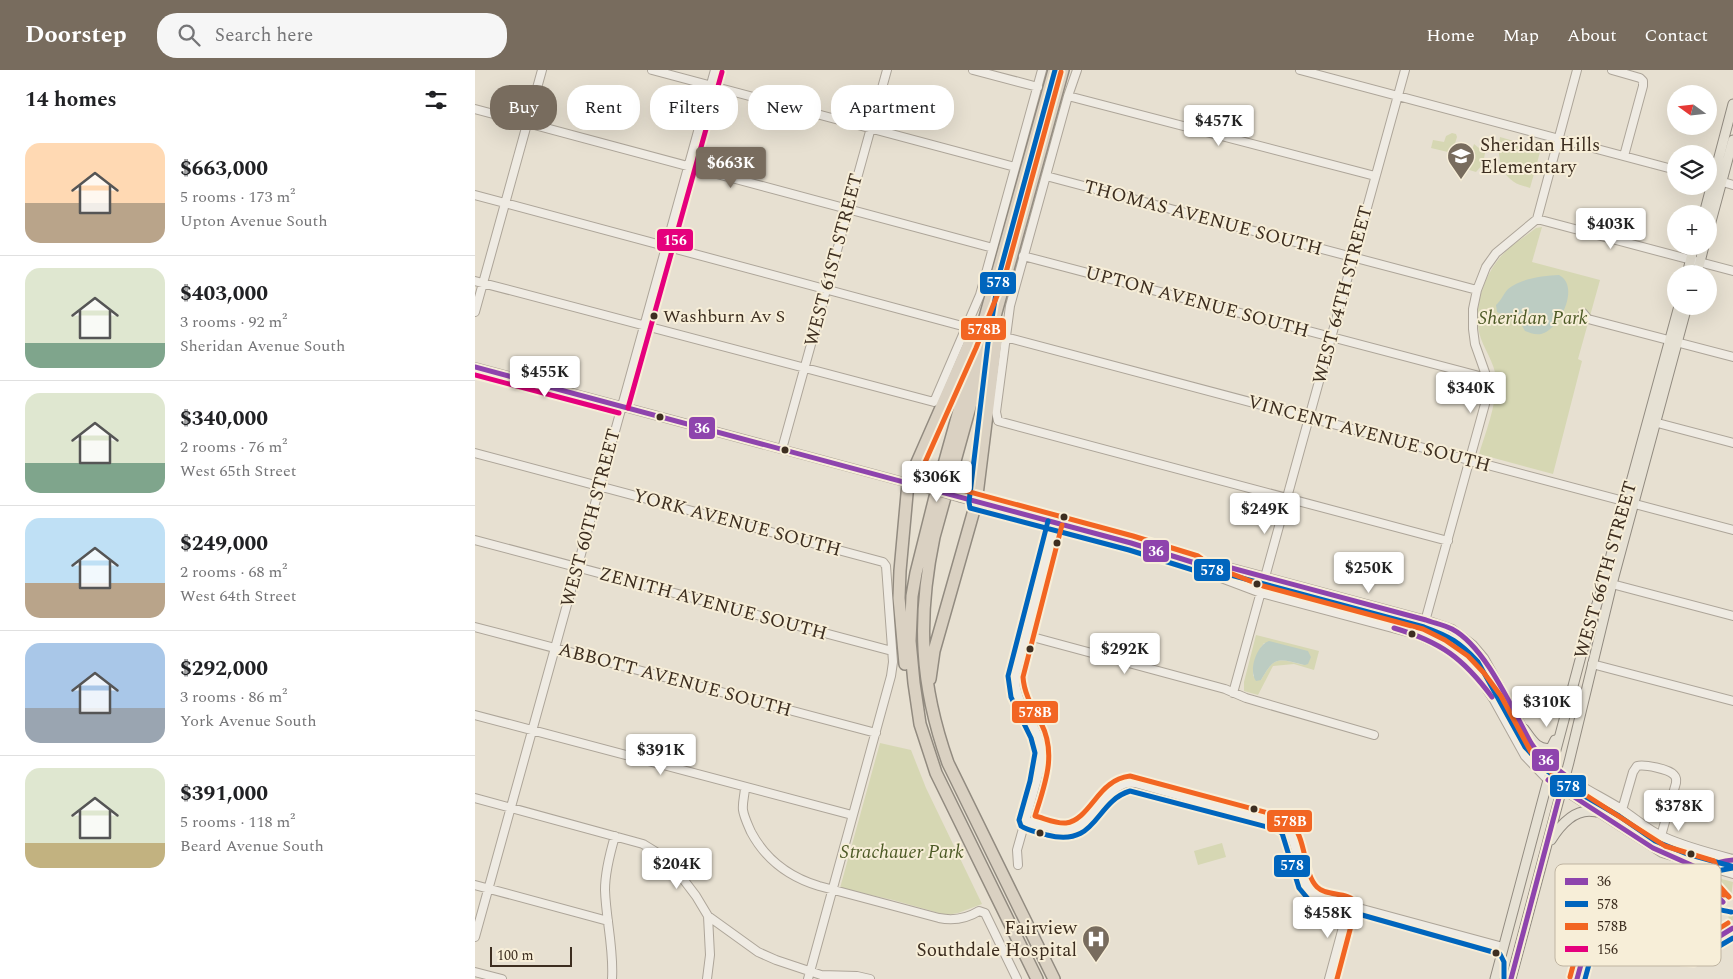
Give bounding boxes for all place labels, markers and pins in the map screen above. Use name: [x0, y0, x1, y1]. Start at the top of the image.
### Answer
pin: $457K: [1184, 104, 1254, 147]
place label: Sheridan Hills Elementary: [1480, 131, 1600, 182]
school or university icon: Sheridan Hills Elementary: [1446, 141, 1476, 180]
pin: $663K: [696, 146, 766, 189]
pin: $403K: [1576, 208, 1646, 250]
place label: Washburn Av S: [663, 303, 785, 330]
marker: Washburn Av S: [649, 311, 659, 321]
pin: $455K: [510, 356, 580, 398]
pin: $340K: [1436, 372, 1506, 414]
unlabelled marker: [655, 412, 665, 422]
unlabelled marker: [780, 445, 790, 455]
pin: $306K: [902, 460, 972, 503]
pin: $249K: [1230, 492, 1300, 535]
unlabelled marker: [1059, 512, 1069, 522]
unlabelled marker: [1052, 538, 1062, 548]
pin: $250K: [1334, 552, 1404, 594]
unlabelled marker: [1252, 579, 1262, 589]
unlabelled marker: [1407, 629, 1417, 639]
pin: $292K: [1090, 632, 1160, 675]
unlabelled marker: [1025, 644, 1035, 654]
pin: $310K: [1512, 686, 1582, 728]
pin: $391K: [626, 734, 696, 776]
pin: $378K: [1644, 790, 1714, 832]
unlabelled marker: [1249, 804, 1259, 814]
unlabelled marker: [1035, 828, 1045, 838]
pin: $204K: [642, 848, 712, 890]
unlabelled marker: [1686, 849, 1696, 859]
pin: $458K: [1293, 896, 1363, 939]
place label: Fairview Southdale Hospital: [916, 914, 1078, 965]
hospital icon: Fairview Southdale Hospital: [1081, 924, 1111, 963]
unlabelled marker: [1491, 948, 1501, 958]

